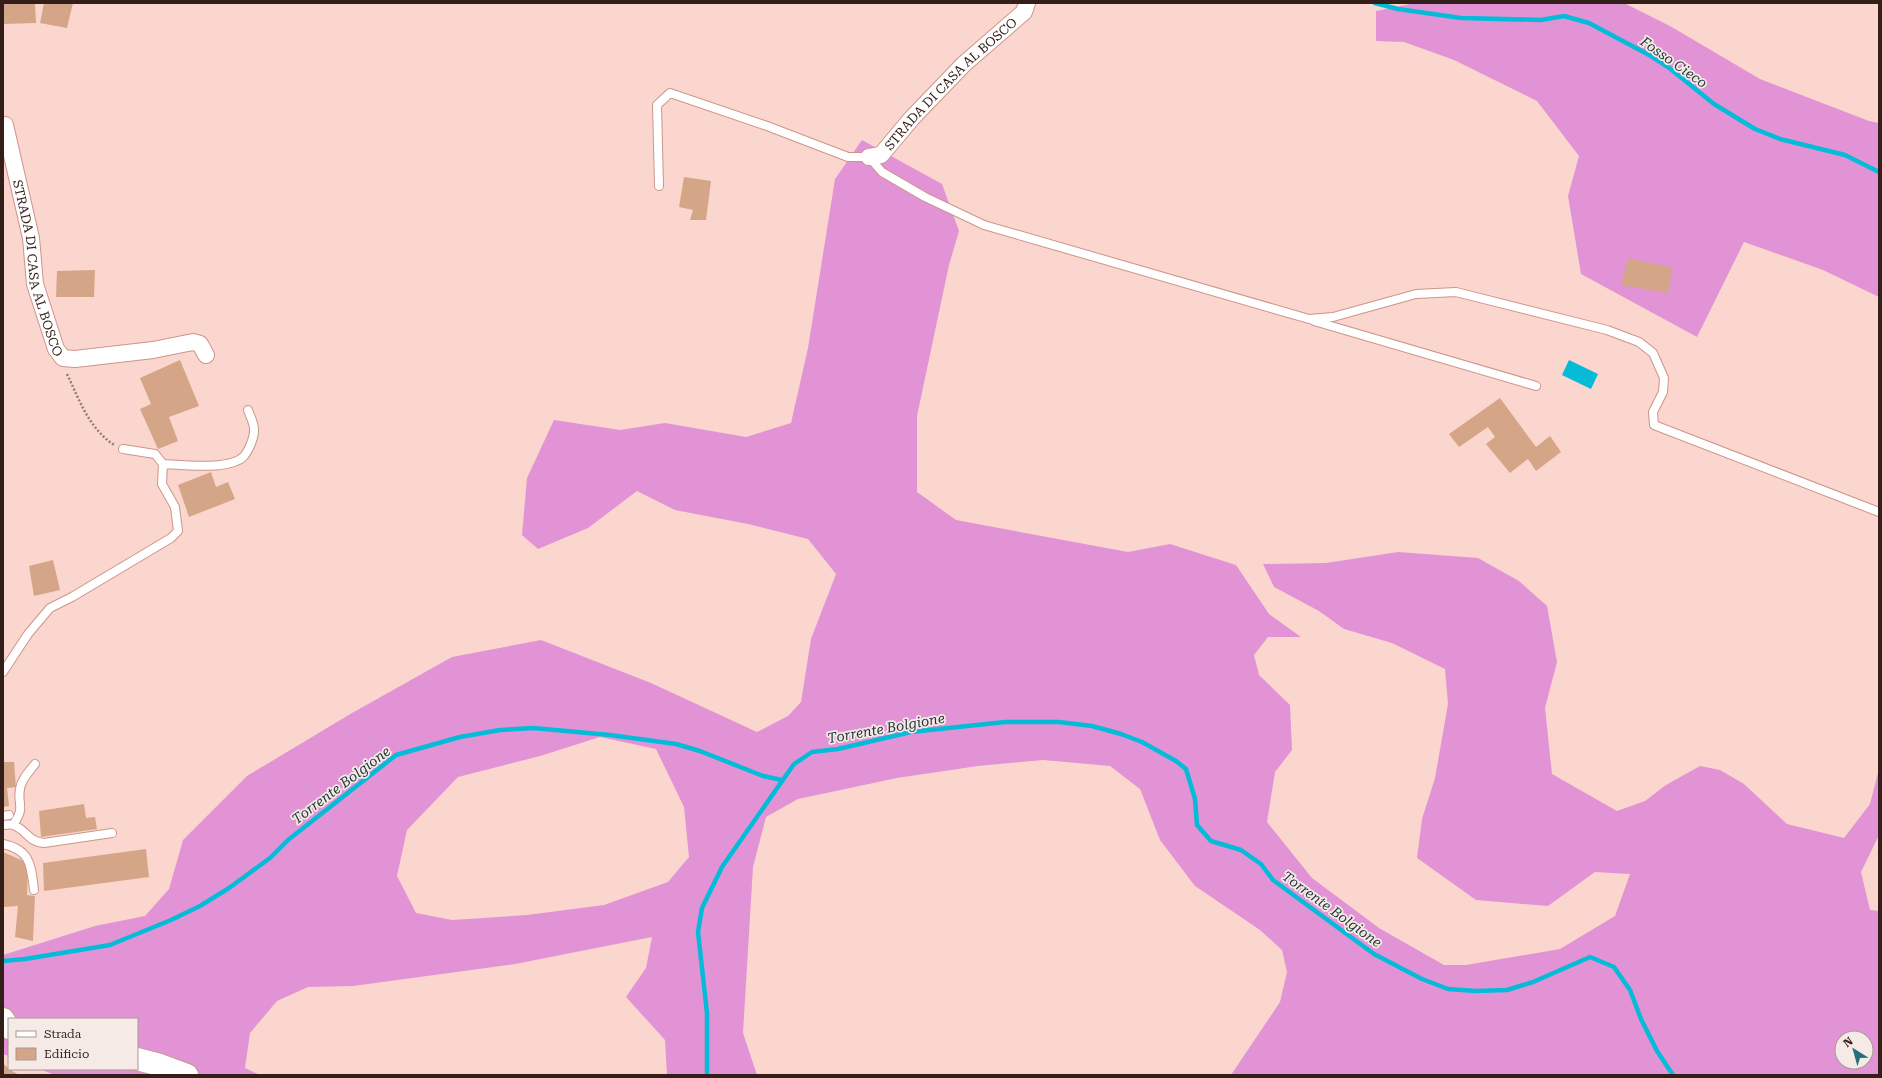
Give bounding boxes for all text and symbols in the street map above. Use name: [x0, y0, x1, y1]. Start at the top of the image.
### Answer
street label: STRADA DI CASA AL BOSCO: [881, 15, 1020, 153]
water label: Fosso Cieco: [1637, 33, 1710, 91]
street label: STRADA DI CASA AL BOSCO: [10, 178, 66, 360]
water label: Torrente Bolgione: [826, 710, 946, 746]
water label: Torrente Bolgione: [289, 743, 393, 827]
water label: Torrente Bolgione: [1279, 868, 1385, 950]
legend: [8, 1018, 138, 1070]
text: Strada: [44, 1027, 82, 1041]
north arrow: [1834, 1030, 1874, 1070]
text: N: [1841, 1034, 1856, 1050]
text: Edificio: [44, 1047, 89, 1061]

